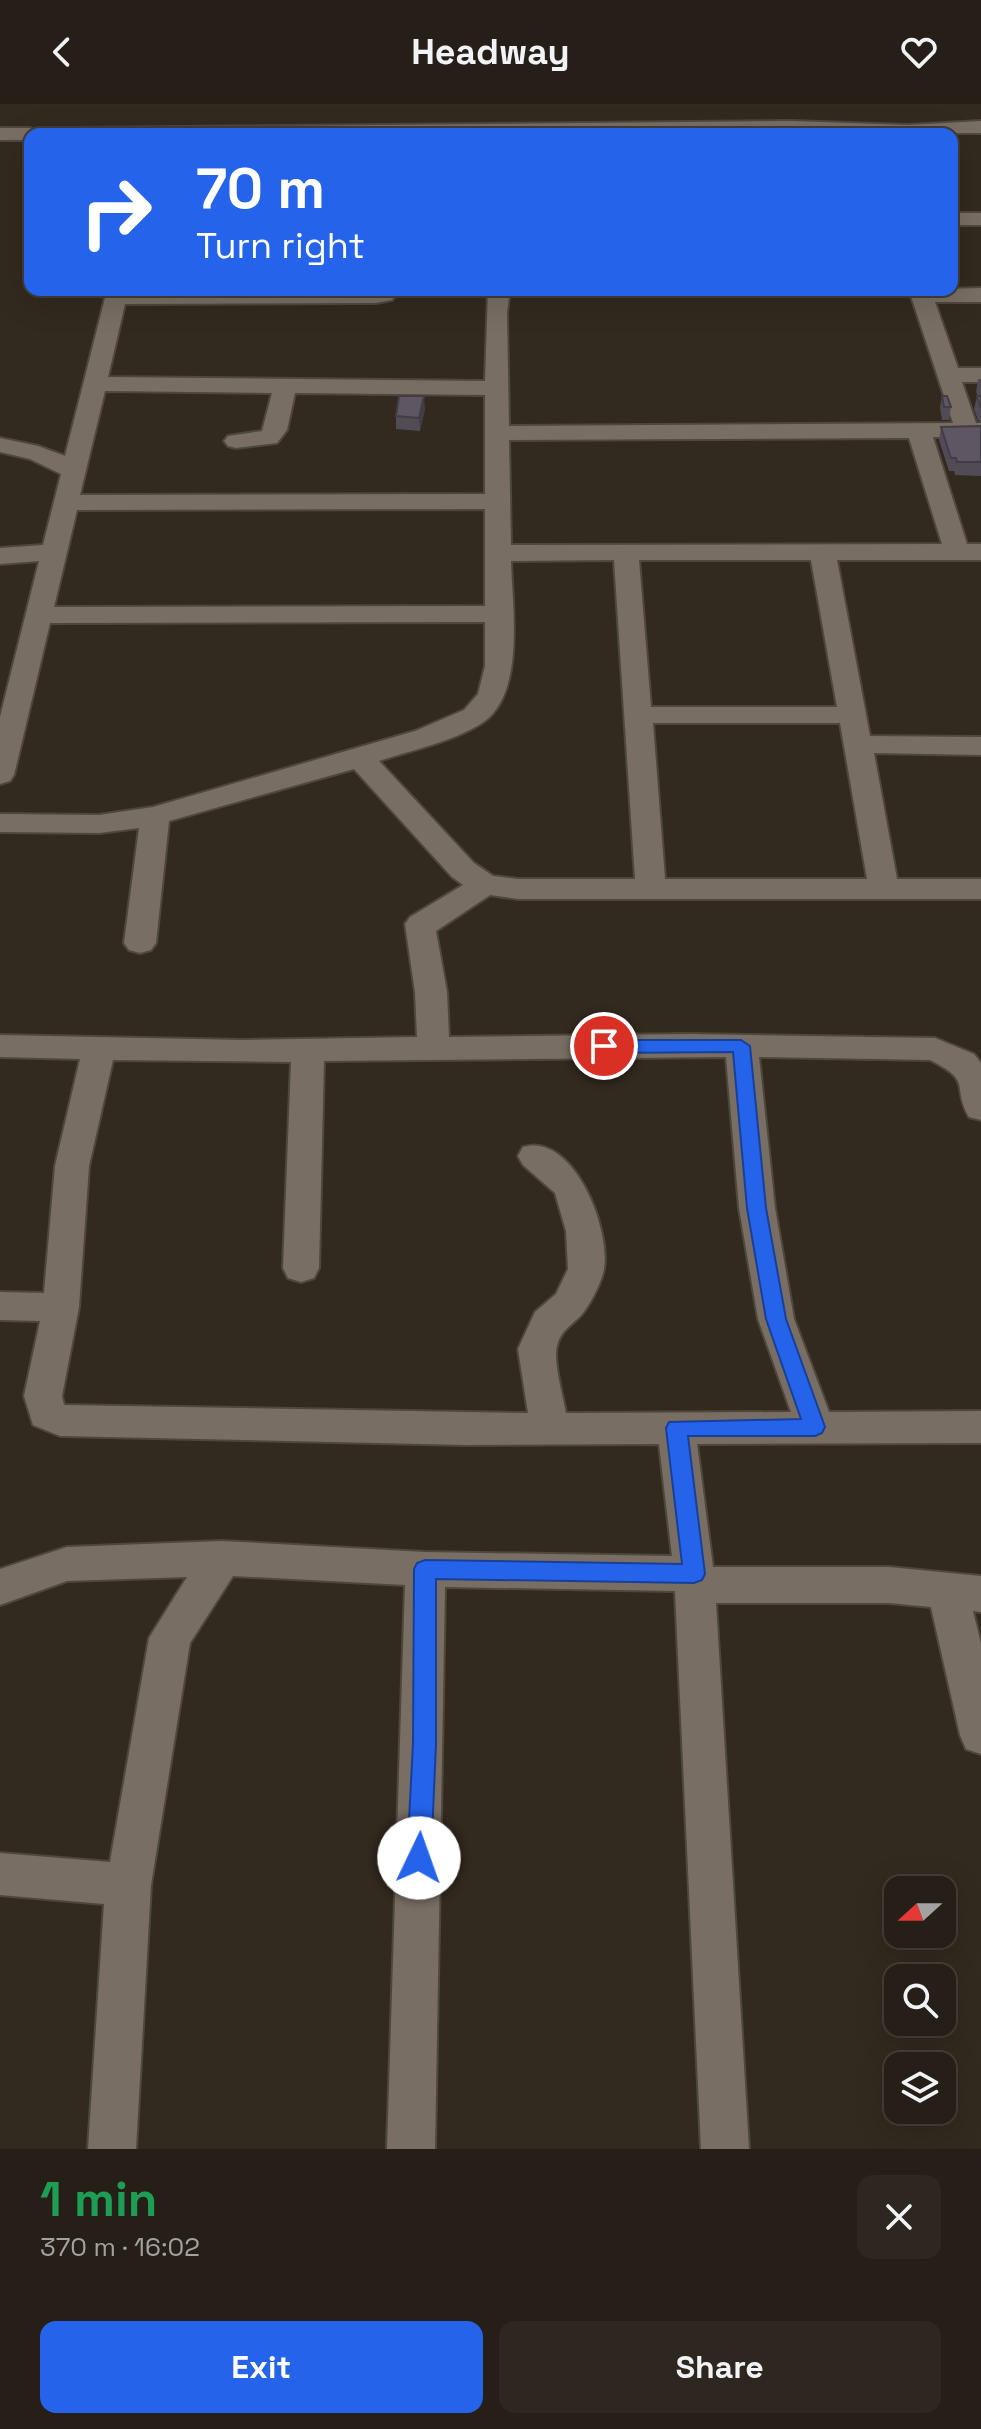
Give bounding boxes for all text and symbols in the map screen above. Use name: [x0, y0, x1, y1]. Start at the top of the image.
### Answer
text: Headway: [411, 29, 570, 75]
icon: back: [40, 30, 84, 74]
icon: heart: [897, 30, 941, 74]
text: 70 m: [196, 153, 325, 224]
icon: right: [64, 160, 168, 264]
text: Turn right: [196, 223, 365, 269]
pin: [570, 1012, 638, 1080]
icon: arrive: [582, 1024, 626, 1068]
position arrow: [377, 1816, 461, 1900]
north arrow: [884, 1876, 956, 1948]
map controls: [884, 1876, 956, 2124]
button: search: [884, 1964, 956, 2036]
button: layers: [884, 2052, 956, 2124]
text: 1 min: [40, 2169, 157, 2230]
button: close: [857, 2175, 941, 2259]
text: 370 m · 16:02: [40, 2230, 200, 2264]
button: Exit: [40, 2321, 483, 2413]
button: Share: [499, 2321, 941, 2413]

